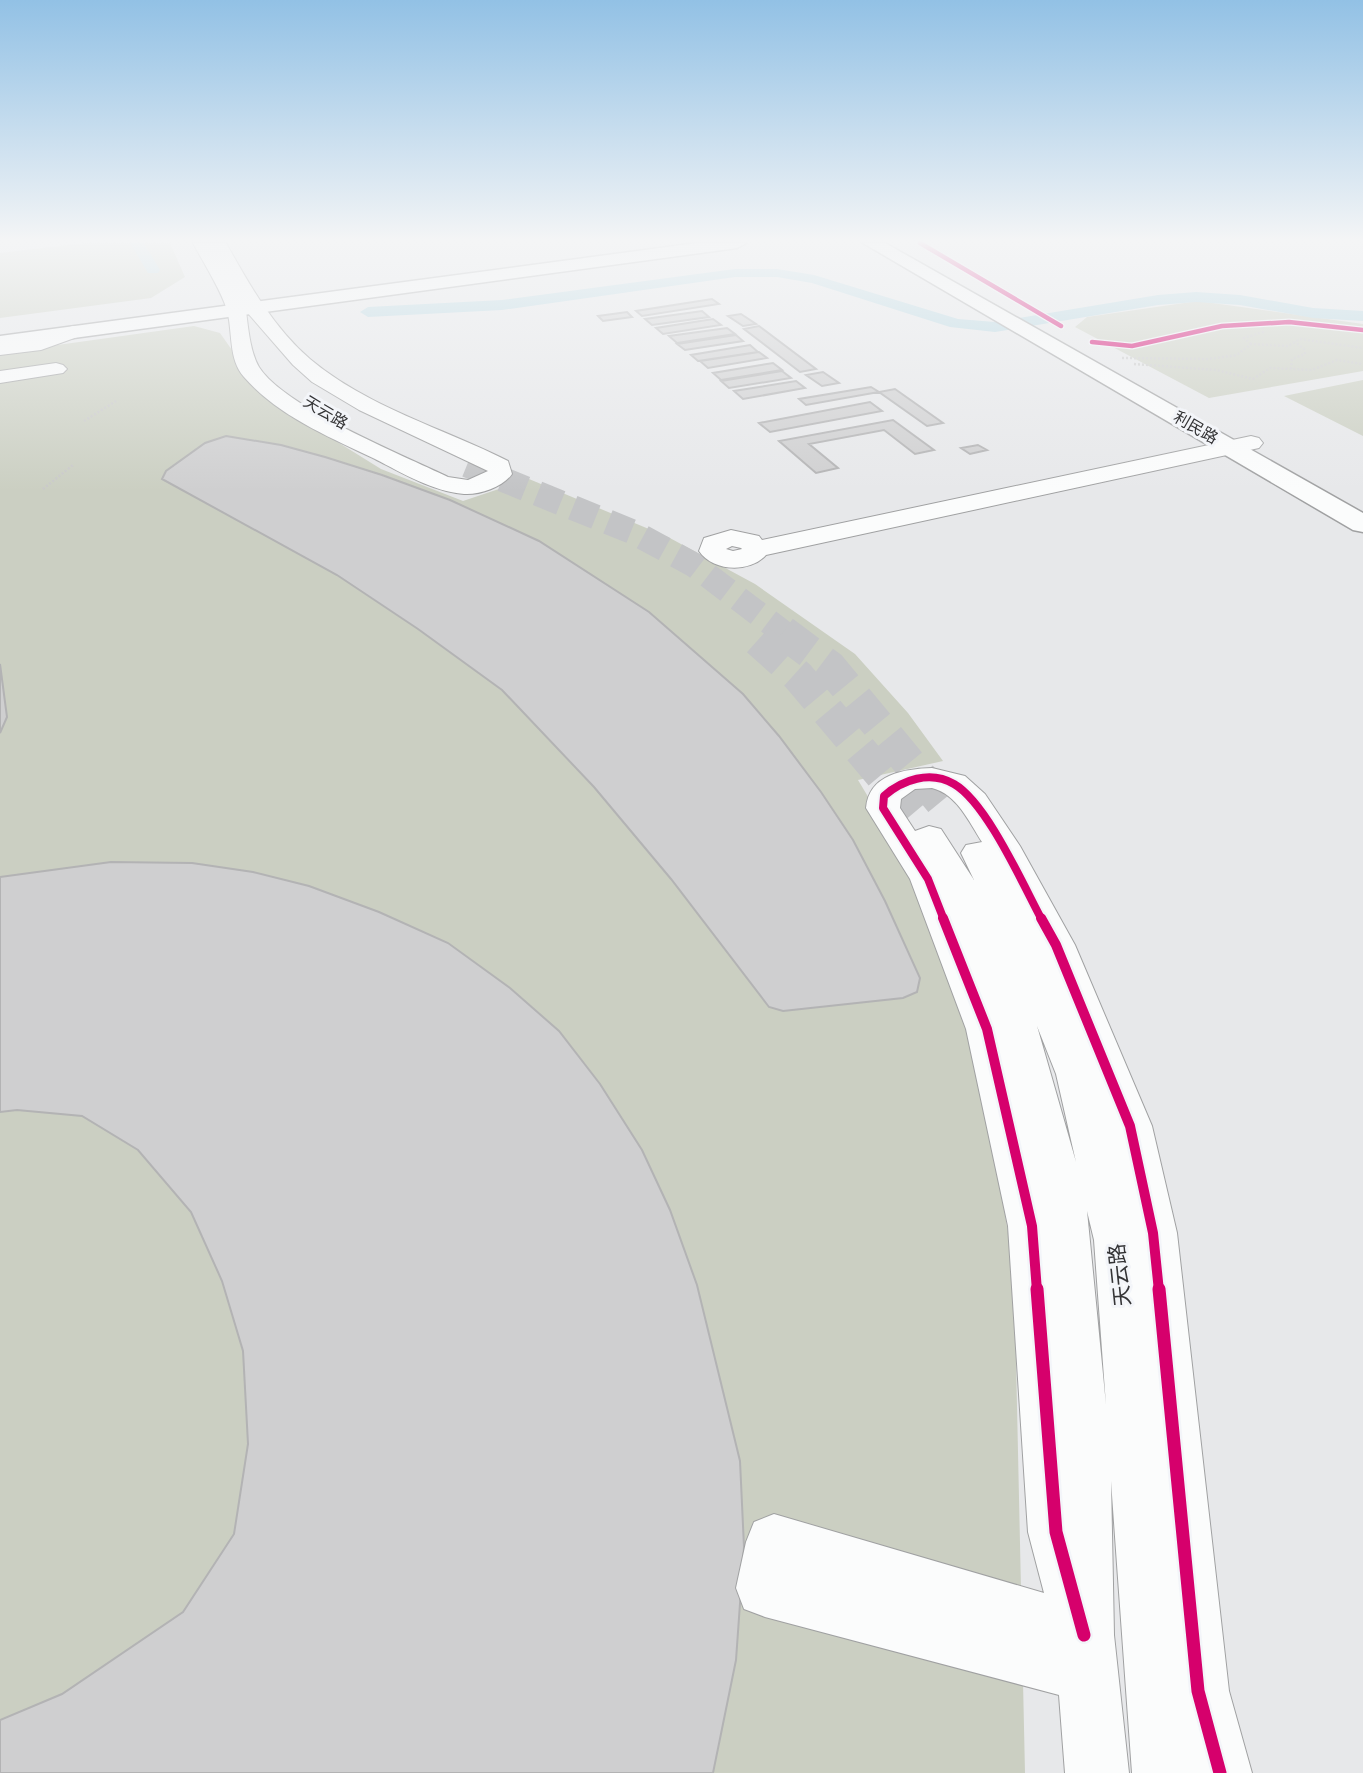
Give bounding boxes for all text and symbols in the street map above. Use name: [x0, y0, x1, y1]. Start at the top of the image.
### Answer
street label: 天云路: [300, 391, 352, 433]
street label: 利民路: [1170, 406, 1222, 448]
street label: 天云路: [1103, 1242, 1135, 1308]

